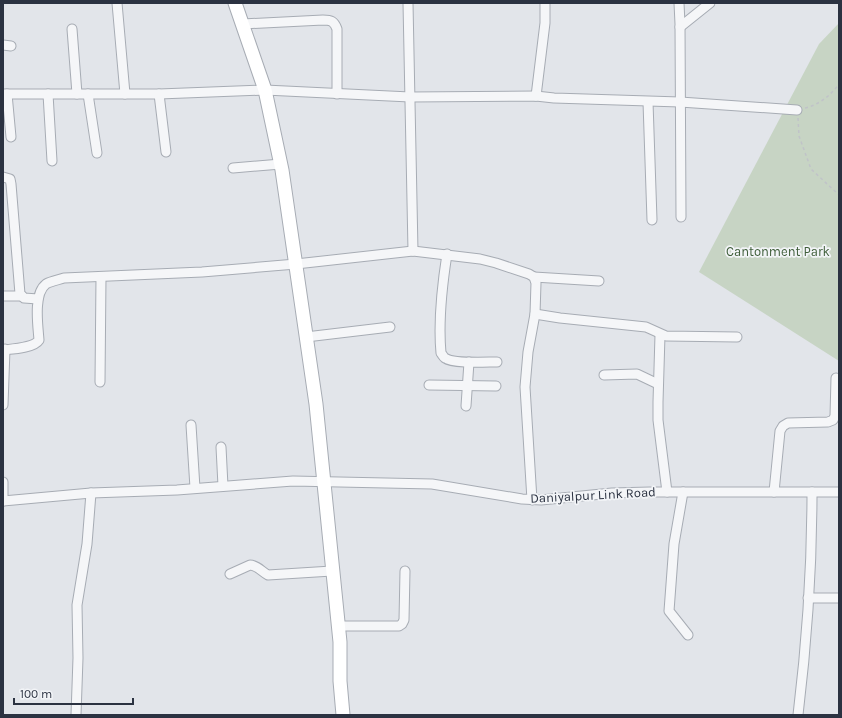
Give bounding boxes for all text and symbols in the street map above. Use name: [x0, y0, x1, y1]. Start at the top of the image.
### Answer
park label: Cantonment Park: [726, 244, 830, 259]
street label: Daniyalpur Link Road: [530, 484, 656, 506]
scale bar: [14, 680, 133, 706]
text: 100 m: [20, 687, 52, 701]

